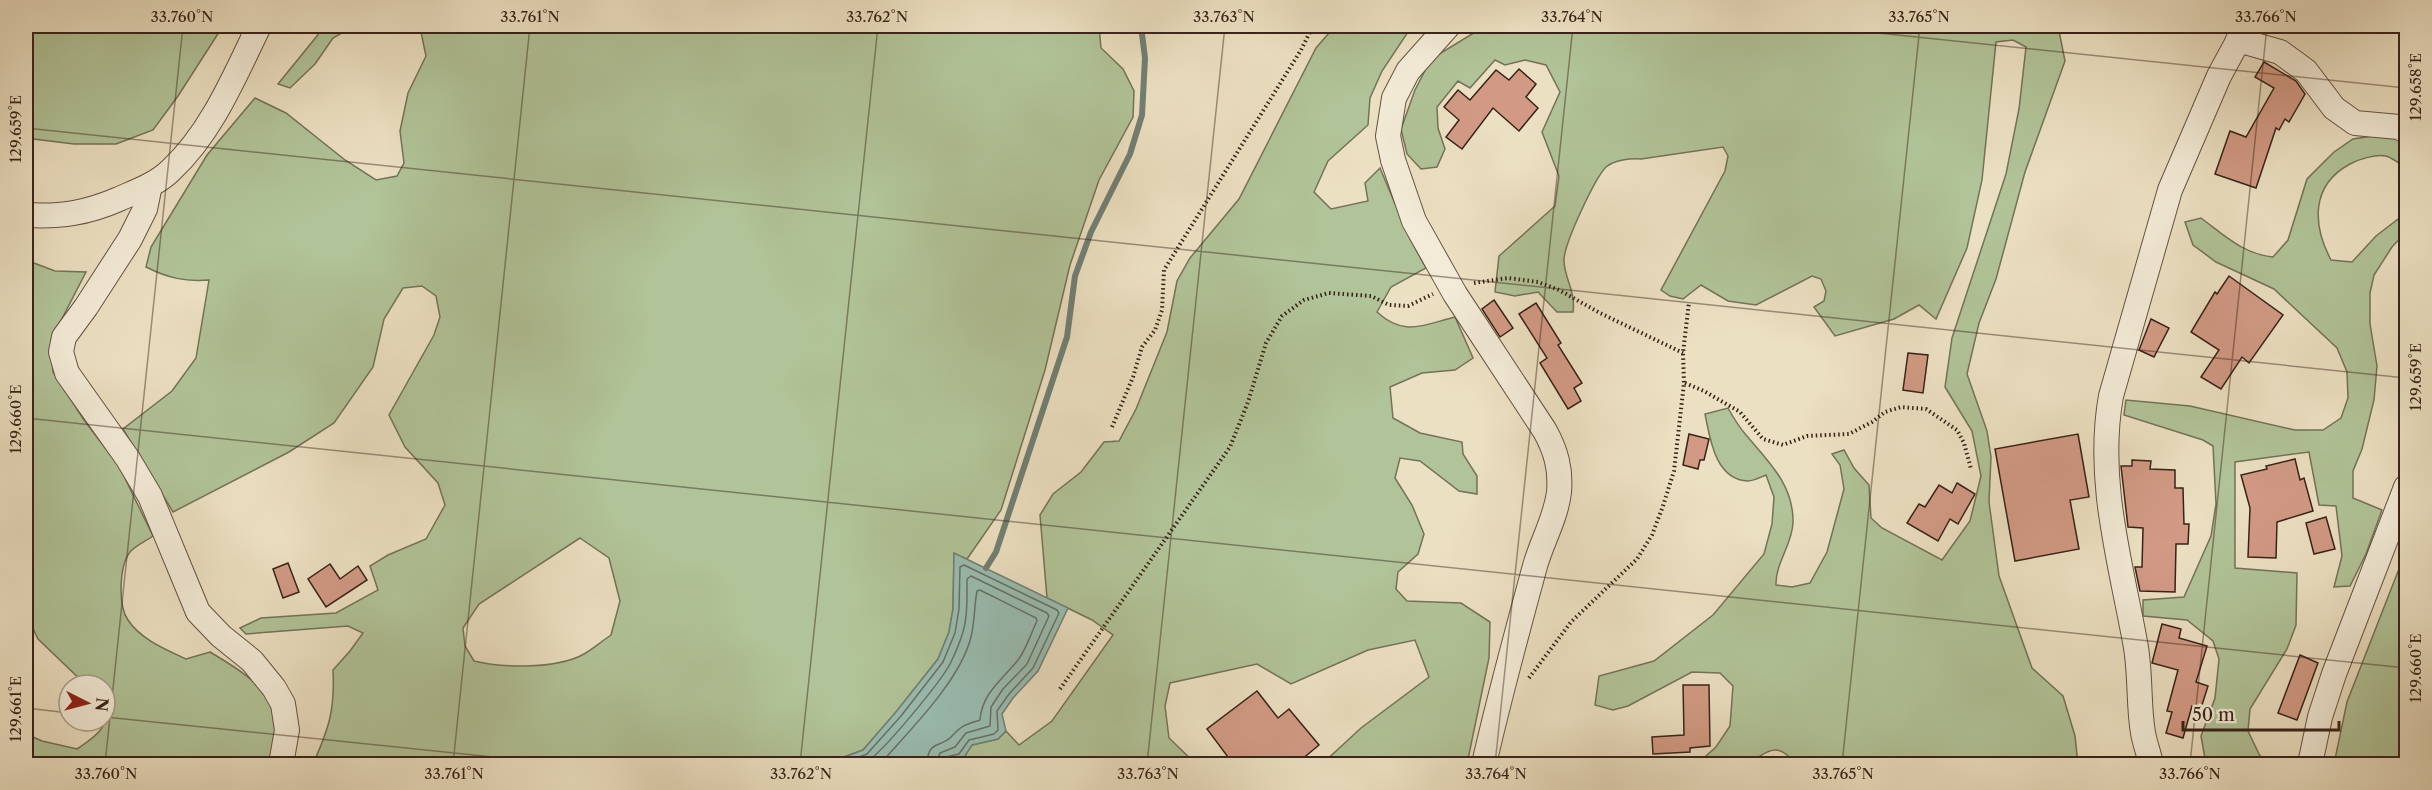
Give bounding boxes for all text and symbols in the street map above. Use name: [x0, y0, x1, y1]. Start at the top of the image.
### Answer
text: 33.760°N: [150, 7, 214, 26]
text: 33.761°N: [500, 7, 560, 26]
text: 33.762°N: [846, 7, 908, 26]
text: 33.763°N: [1193, 7, 1255, 26]
text: 33.764°N: [1541, 7, 1603, 26]
text: 33.765°N: [1888, 7, 1950, 26]
text: 33.766°N: [2235, 7, 2297, 26]
text: 129.658°E: [2406, 53, 2425, 121]
text: 129.659°E: [6, 95, 25, 163]
text: 129.659°E: [2406, 343, 2425, 411]
text: 129.660°E: [6, 384, 25, 454]
text: 129.660°E: [2406, 633, 2425, 703]
north arrow: [57, 673, 117, 733]
text: 129.661°E: [6, 676, 25, 742]
scale bar: [2183, 694, 2339, 732]
text: N: [91, 697, 113, 713]
text: 50 m: [2192, 704, 2235, 726]
text: 33.760°N: [74, 764, 138, 783]
text: 33.761°N: [424, 764, 484, 783]
text: 33.762°N: [770, 764, 832, 783]
text: 33.763°N: [1117, 764, 1179, 783]
text: 33.764°N: [1465, 764, 1527, 783]
text: 33.765°N: [1812, 764, 1874, 783]
text: 33.766°N: [2159, 764, 2221, 783]

